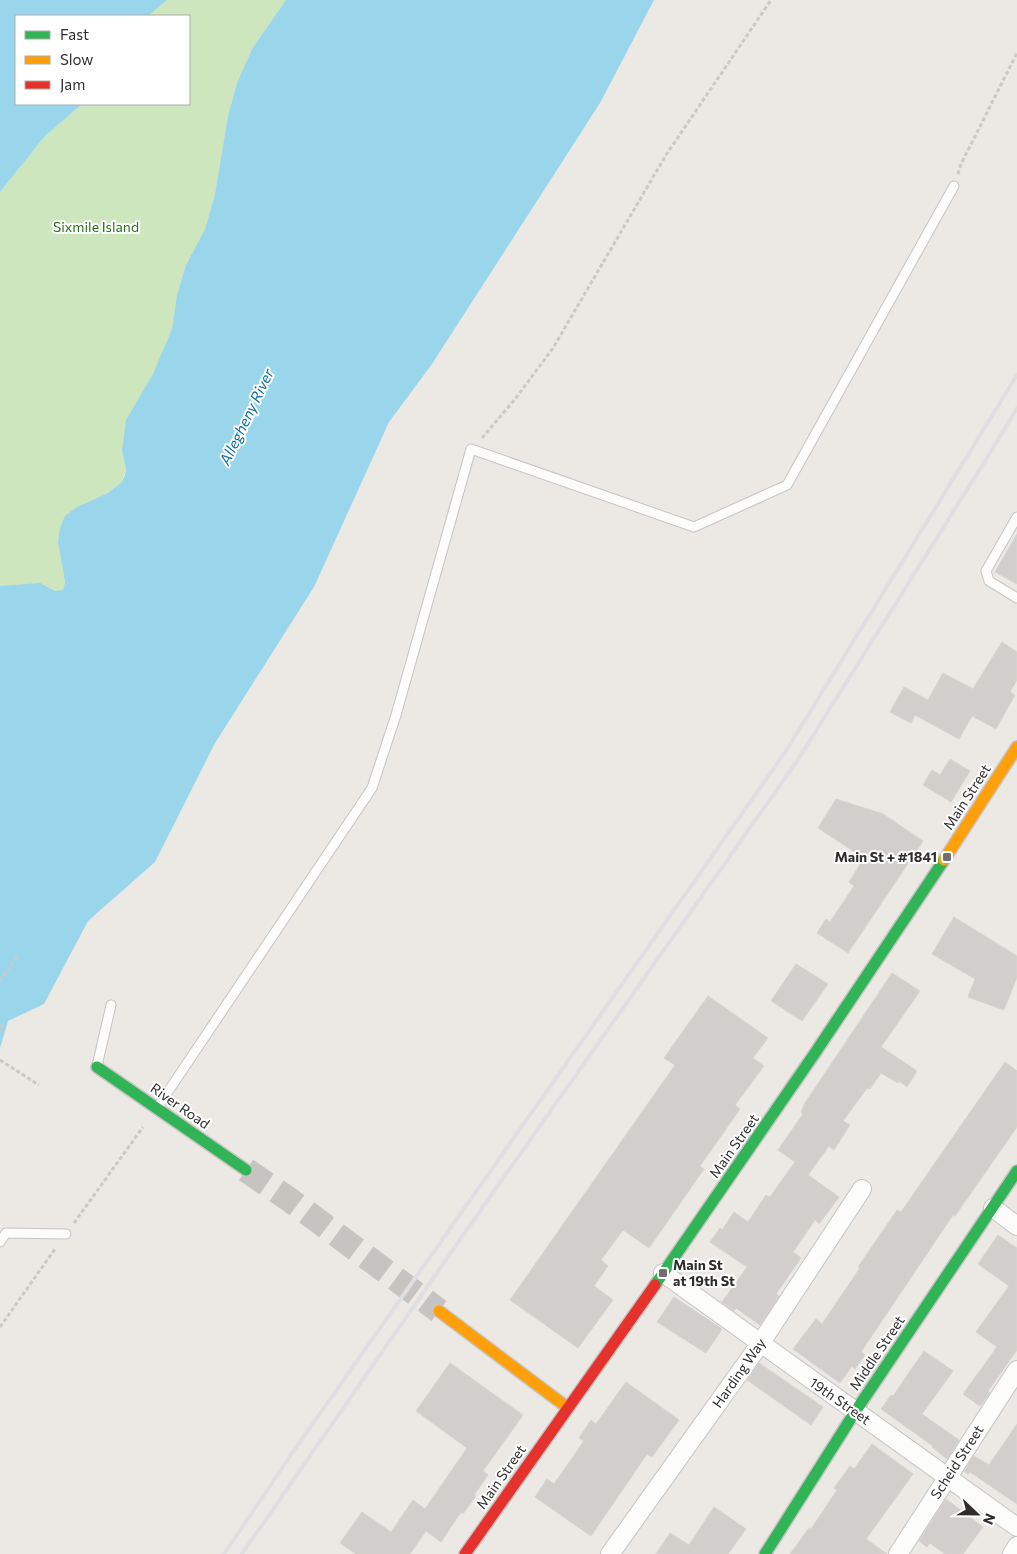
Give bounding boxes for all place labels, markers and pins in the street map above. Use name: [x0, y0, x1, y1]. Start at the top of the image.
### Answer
place label: Main St + #1841: [834, 848, 937, 865]
marker: Main St + #1841: [941, 851, 953, 863]
place label: Main St at 19th St: [673, 1256, 735, 1289]
marker: Main St at 19th St: [657, 1267, 669, 1279]

